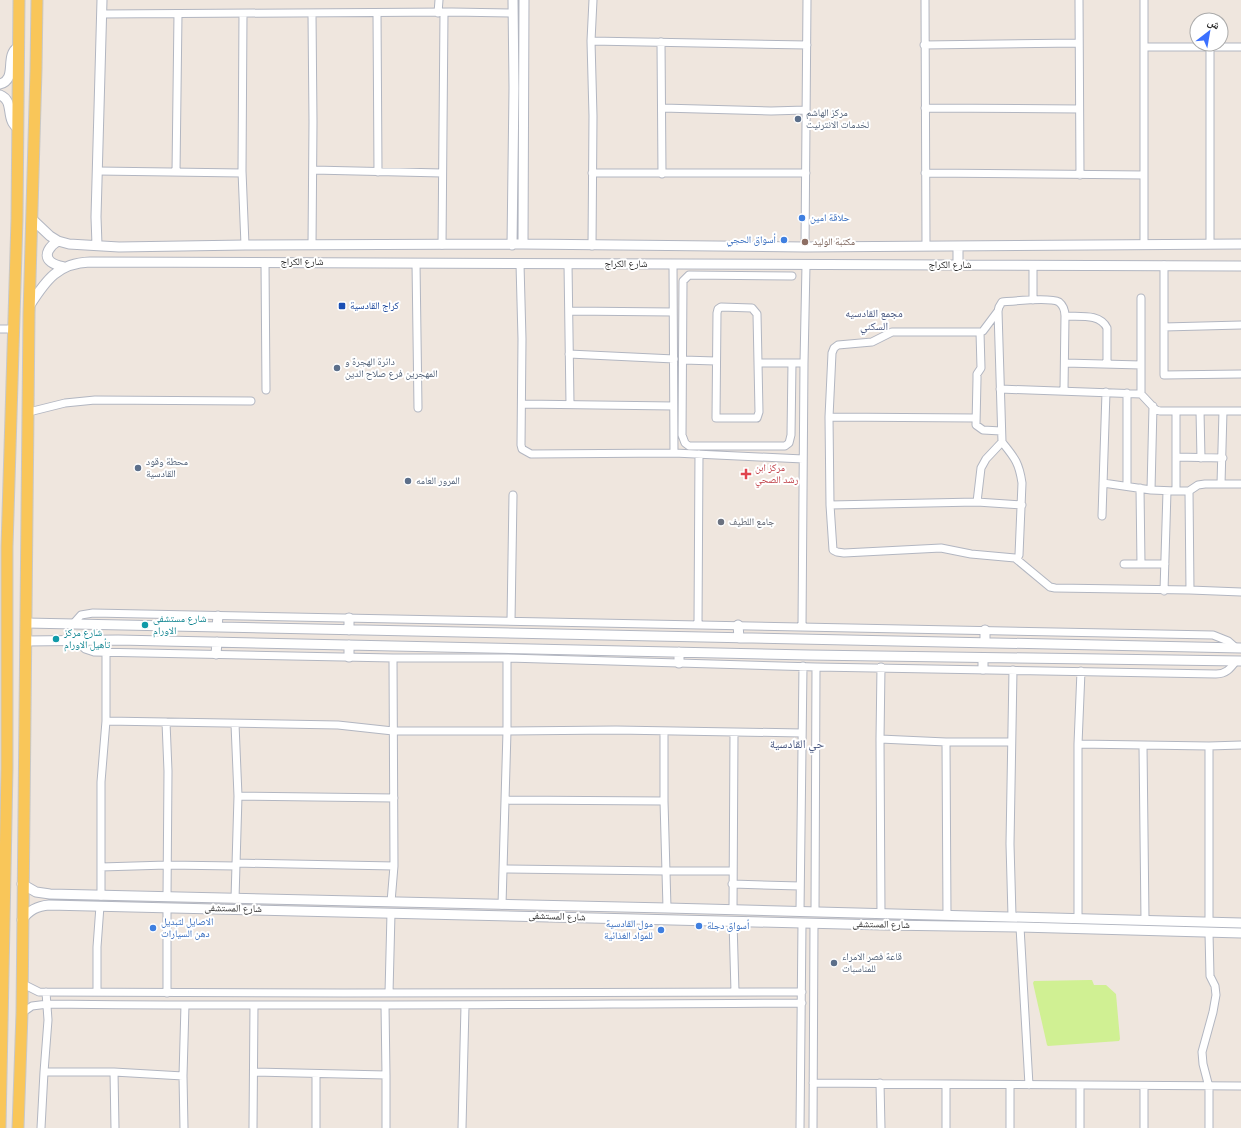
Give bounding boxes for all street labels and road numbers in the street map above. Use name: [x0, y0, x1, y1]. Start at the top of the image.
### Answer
street label: شارع الكراج: [280, 256, 324, 269]
street label: شارع الكراج: [604, 258, 648, 271]
street label: شارع الكراج: [928, 259, 972, 272]
street label: شارع المستشفى: [204, 902, 262, 916]
street label: شارع المستشفى: [528, 909, 586, 925]
street label: شارع المستشفى: [852, 918, 910, 932]

